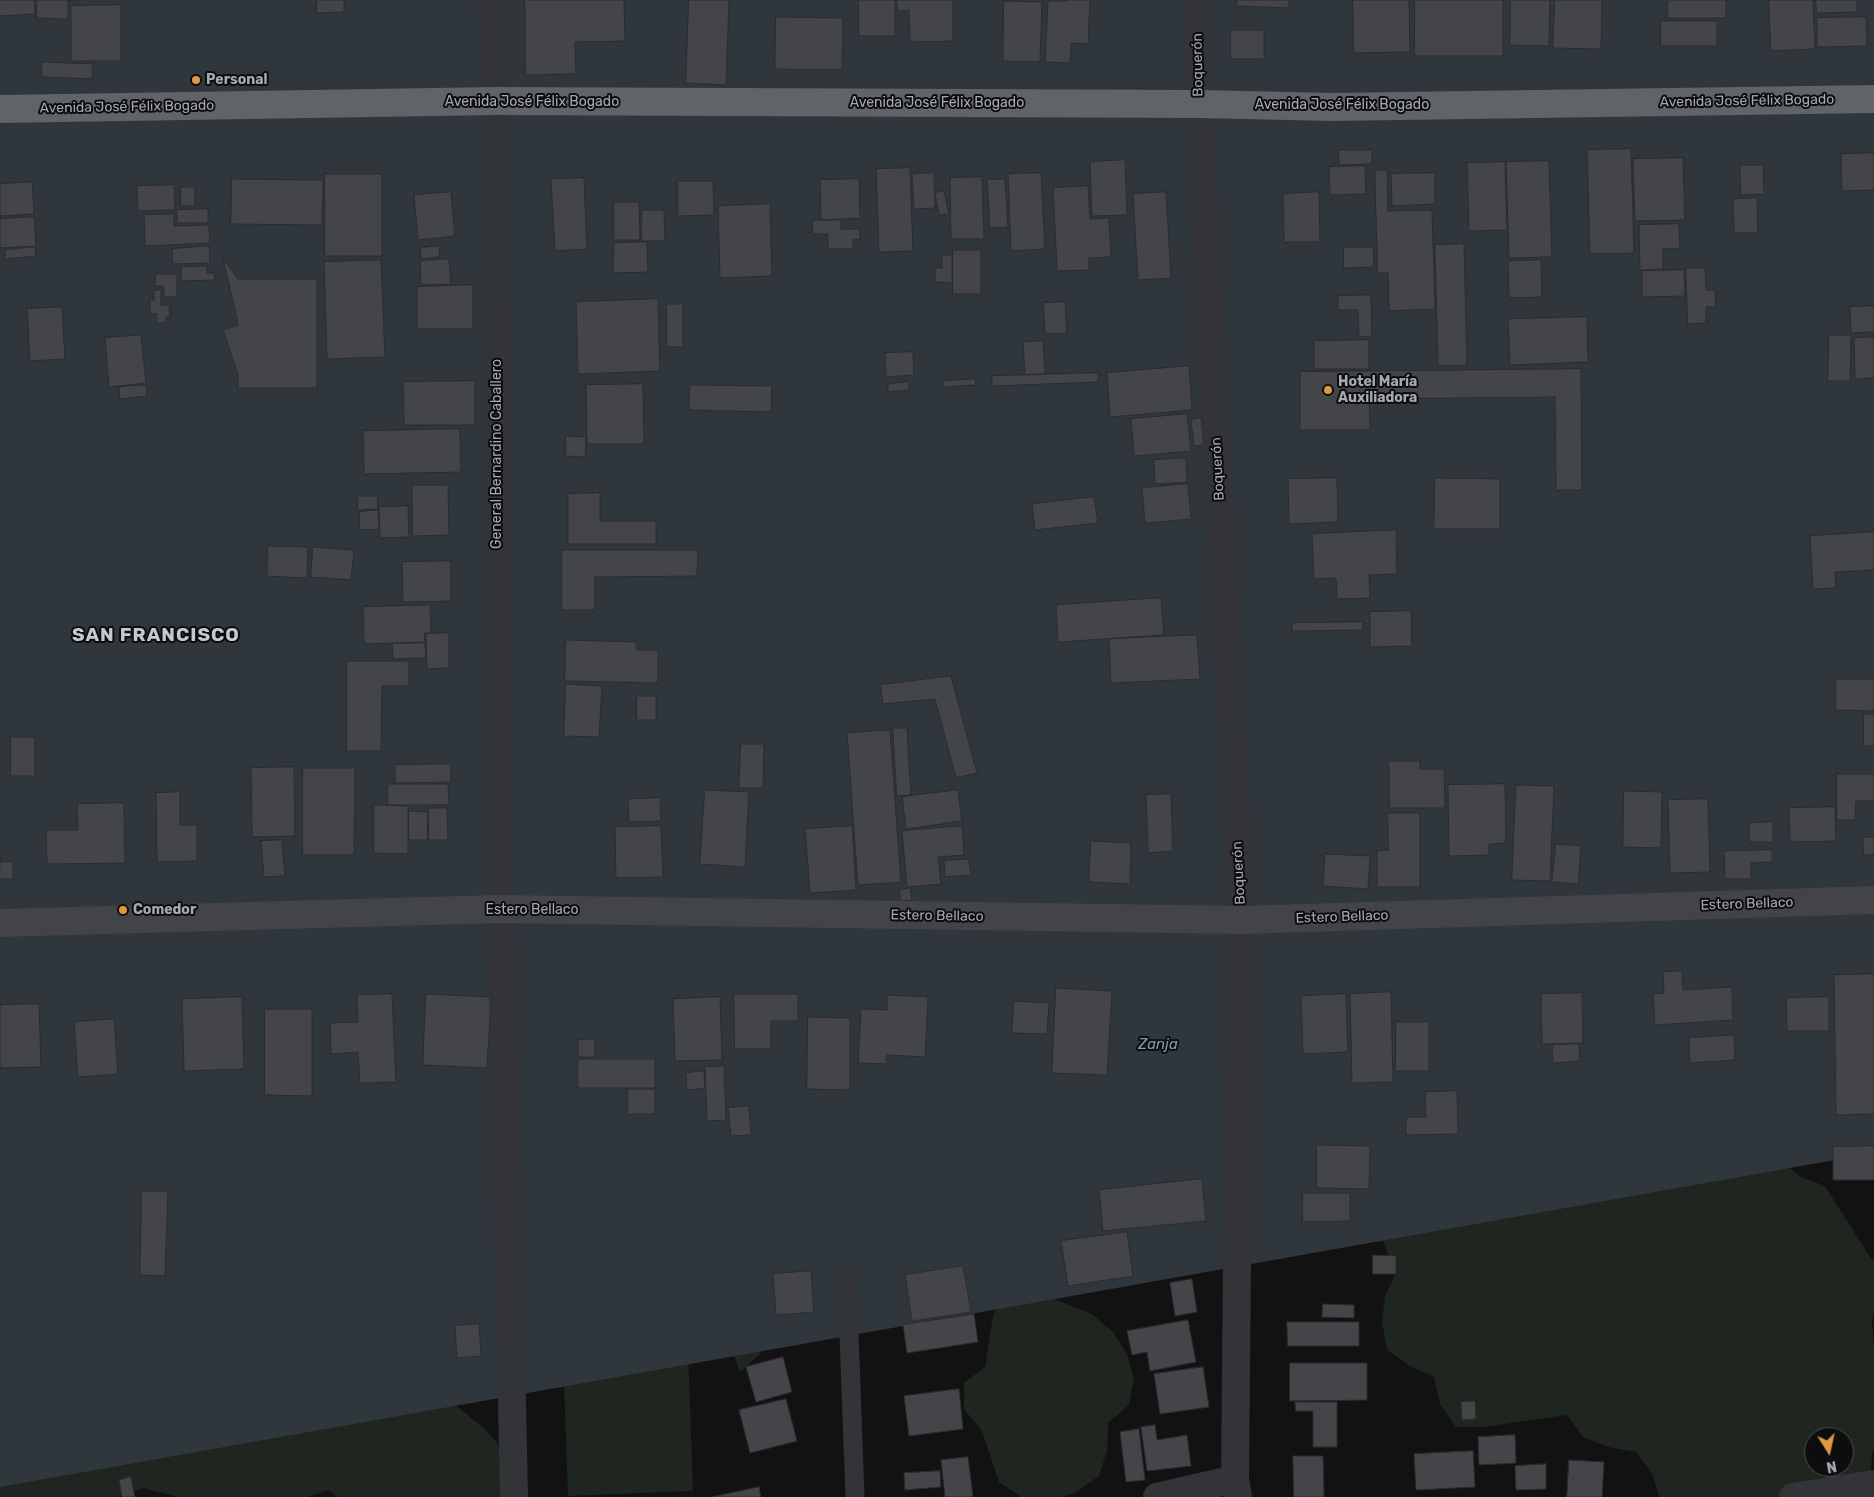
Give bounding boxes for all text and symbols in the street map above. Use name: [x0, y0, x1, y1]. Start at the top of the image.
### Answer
street label: Boquerón: [1189, 33, 1207, 97]
place label: Personal: [206, 72, 268, 88]
marker: Personal: [190, 74, 202, 86]
street label: Avenida José Félix Bogado: [1660, 91, 1834, 111]
street label: Avenida José Félix Bogado: [445, 94, 619, 110]
street label: Avenida José Félix Bogado: [850, 95, 1024, 111]
street label: Avenida José Félix Bogado: [40, 97, 214, 117]
street label: Avenida José Félix Bogado: [1255, 97, 1429, 113]
street label: General Bernardino Caballero: [489, 359, 505, 549]
place label: Hotel María Auxiliadora: [1338, 374, 1417, 407]
marker: Hotel María Auxiliadora: [1322, 384, 1334, 396]
street label: Boquerón: [1208, 437, 1228, 501]
district label: SAN FRANCISCO: [70, 625, 242, 647]
street label: Boquerón: [1229, 841, 1249, 905]
street label: Estero Bellaco: [1700, 894, 1794, 914]
place label: Comedor: [133, 902, 196, 918]
street label: Estero Bellaco: [485, 902, 579, 918]
marker: Comedor: [117, 904, 129, 916]
street label: Estero Bellaco: [890, 907, 984, 925]
street label: Estero Bellaco: [1295, 907, 1389, 927]
water label: Zanja: [1138, 1036, 1178, 1054]
north arrow: [1804, 1427, 1854, 1477]
text: N: [1825, 1457, 1838, 1476]

